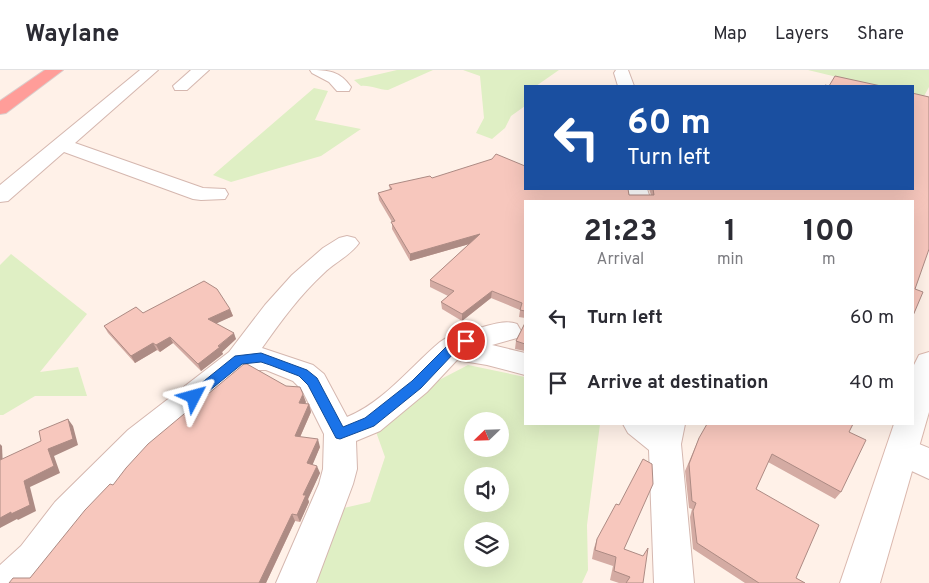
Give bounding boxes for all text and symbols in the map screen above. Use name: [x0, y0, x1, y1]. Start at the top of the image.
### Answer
text: Waylane: [25, 20, 119, 50]
text: Map: [713, 23, 747, 46]
text: Layers: [775, 23, 829, 46]
text: Share: [857, 23, 904, 46]
text: 60 m: [627, 102, 711, 146]
icon: left: [544, 105, 609, 170]
text: Turn left: [627, 145, 710, 172]
text: 21:23: [583, 214, 657, 251]
text: 1: [724, 214, 736, 251]
text: 100: [803, 214, 855, 251]
text: Arrival: [597, 250, 644, 270]
text: min: [717, 250, 744, 270]
text: m: [822, 250, 836, 270]
icon: left: [544, 304, 572, 332]
text: Turn left: [587, 306, 663, 330]
text: 60 m: [850, 306, 894, 330]
pin: [445, 320, 487, 362]
icon: arrive: [452, 327, 480, 355]
icon: arrive: [544, 369, 572, 397]
position arrow: [167, 370, 219, 422]
text: Arrive at destination: [587, 371, 768, 395]
text: 40 m: [849, 371, 894, 395]
north arrow: [464, 412, 509, 458]
map controls: [464, 412, 509, 567]
button: sound: [464, 467, 509, 512]
button: layers: [464, 522, 509, 567]

